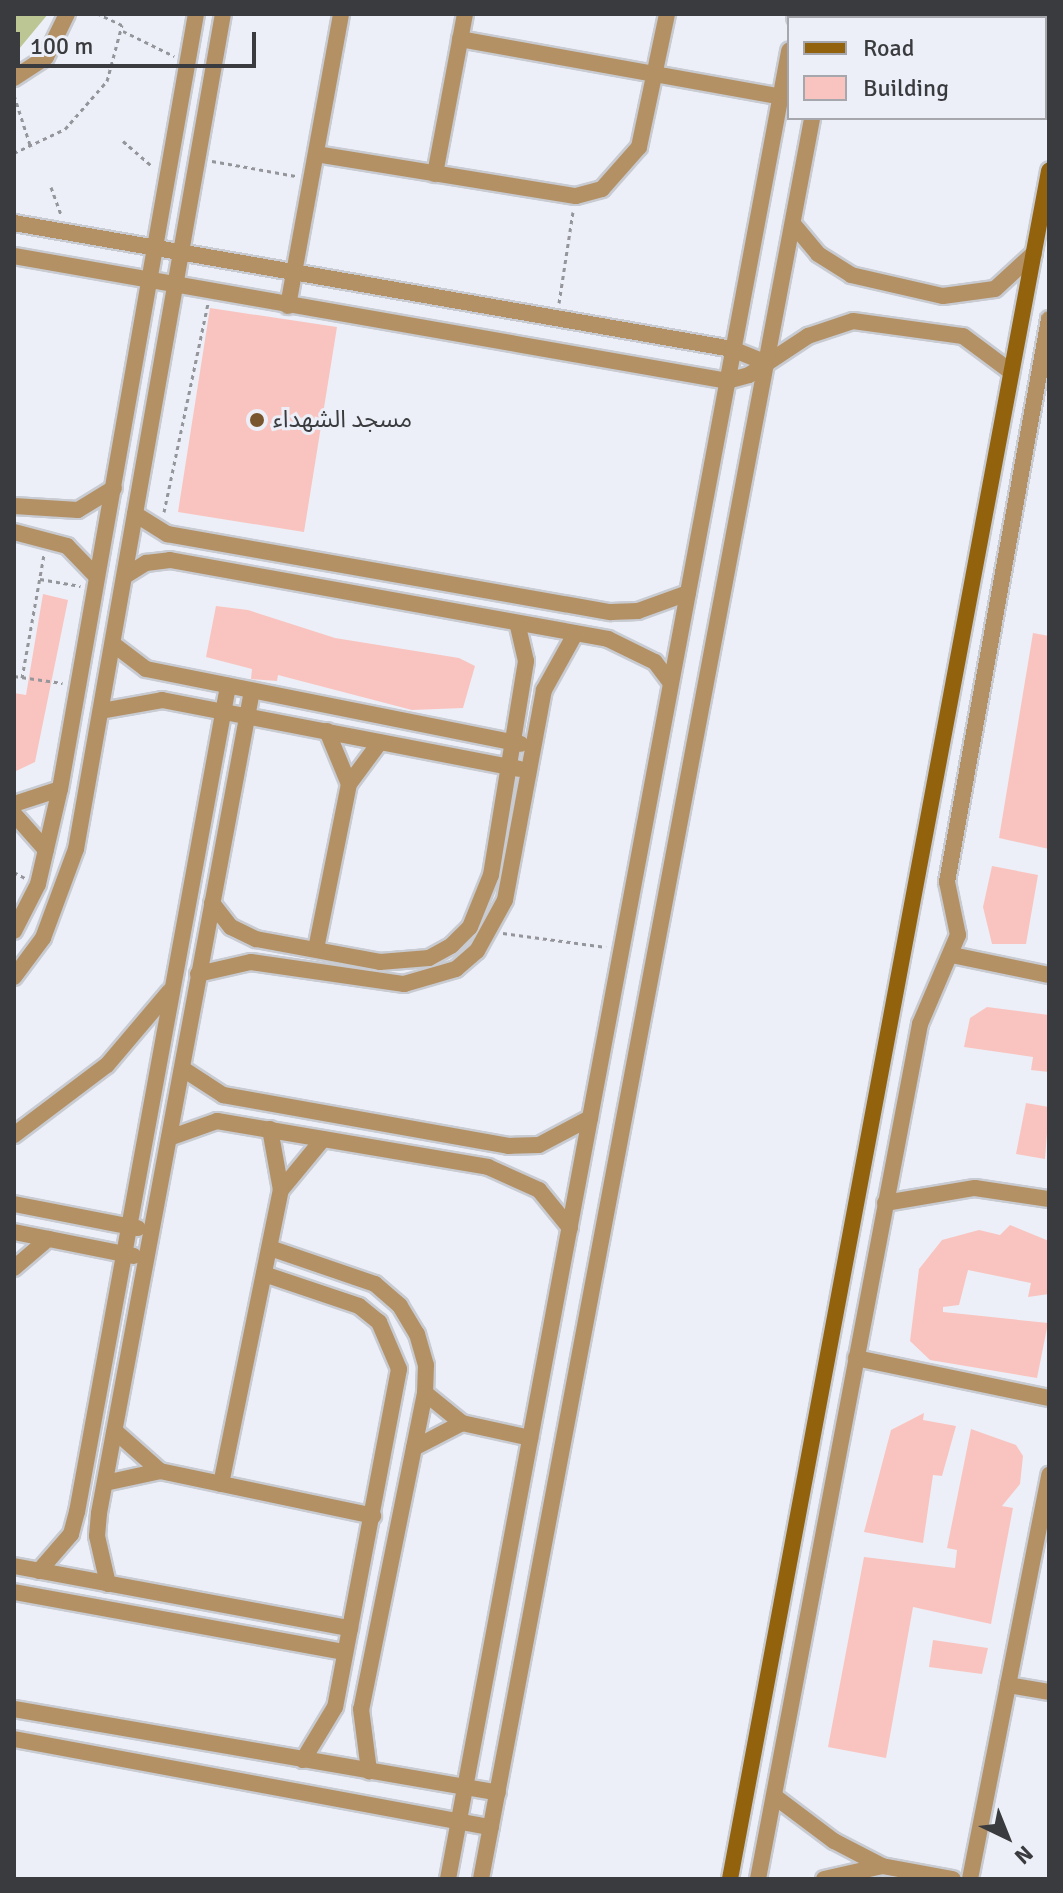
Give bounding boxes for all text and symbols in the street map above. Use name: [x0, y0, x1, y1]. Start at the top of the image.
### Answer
scale bar: [20, 16, 260, 66]
legend: [787, 16, 1047, 120]
text: 100 m: [30, 31, 93, 61]
text: Road: [863, 33, 914, 63]
text: Building: [863, 73, 949, 103]
place label: مسجد الشهداء: [273, 406, 412, 434]
marker: مسجد الشهداء: [248, 411, 266, 429]
north arrow: [967, 1797, 1047, 1877]
text: N: [1009, 1840, 1039, 1870]

